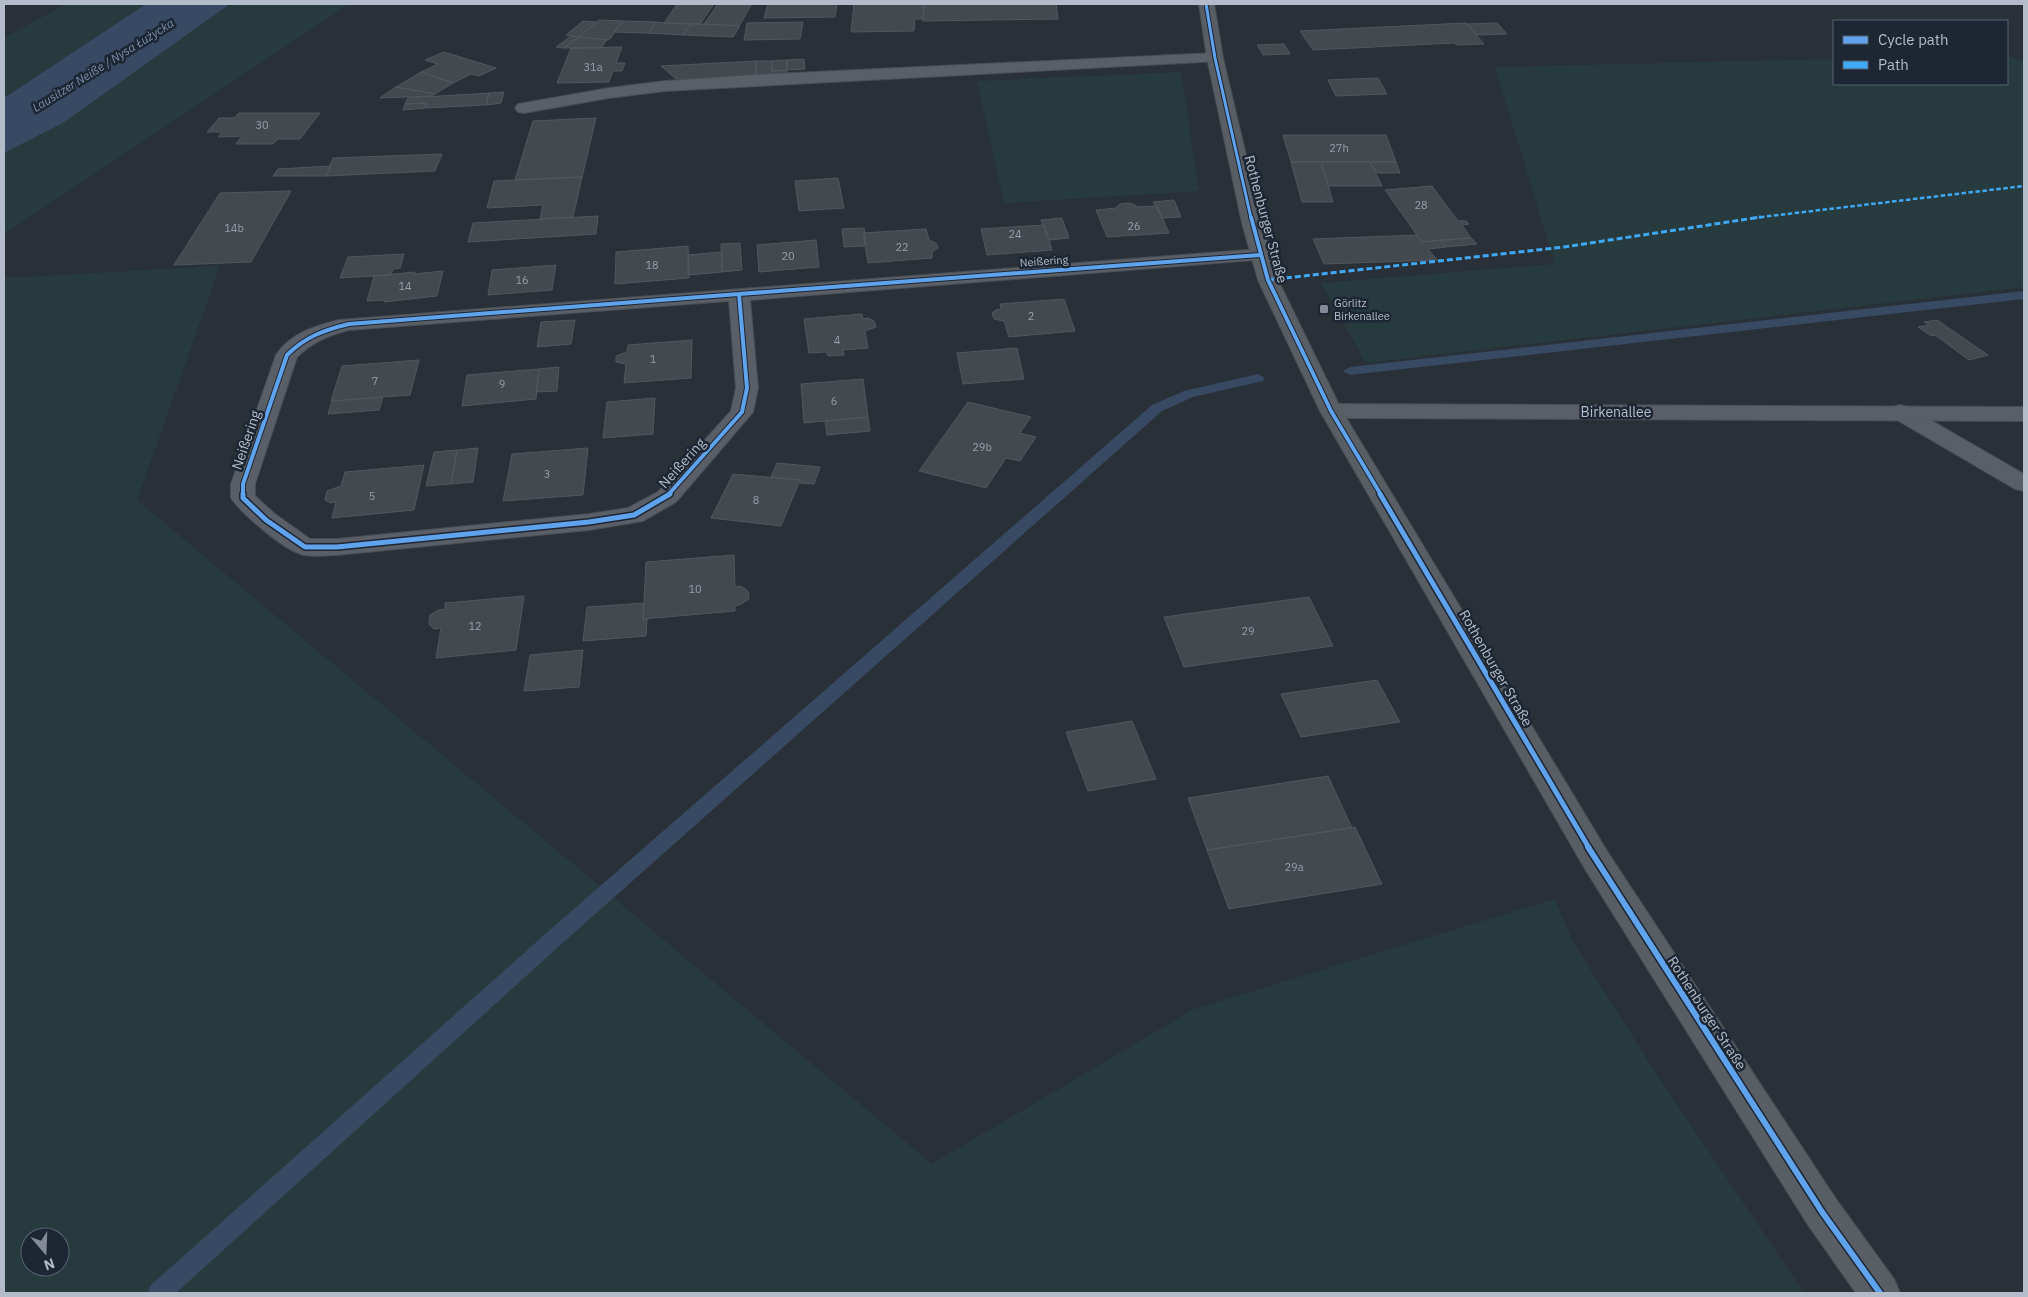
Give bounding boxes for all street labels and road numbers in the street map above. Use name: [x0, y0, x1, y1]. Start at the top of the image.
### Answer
street label: Rothenburger Straße: [1240, 153, 1292, 285]
street label: Neißering: [1019, 252, 1069, 270]
street label: Birkenallee: [1581, 403, 1652, 421]
street label: Neißering: [227, 407, 265, 472]
street label: Neißering: [655, 434, 710, 492]
street label: Rothenburger Straße: [1455, 606, 1537, 730]
street label: Rothenburger Straße: [1664, 953, 1751, 1073]

